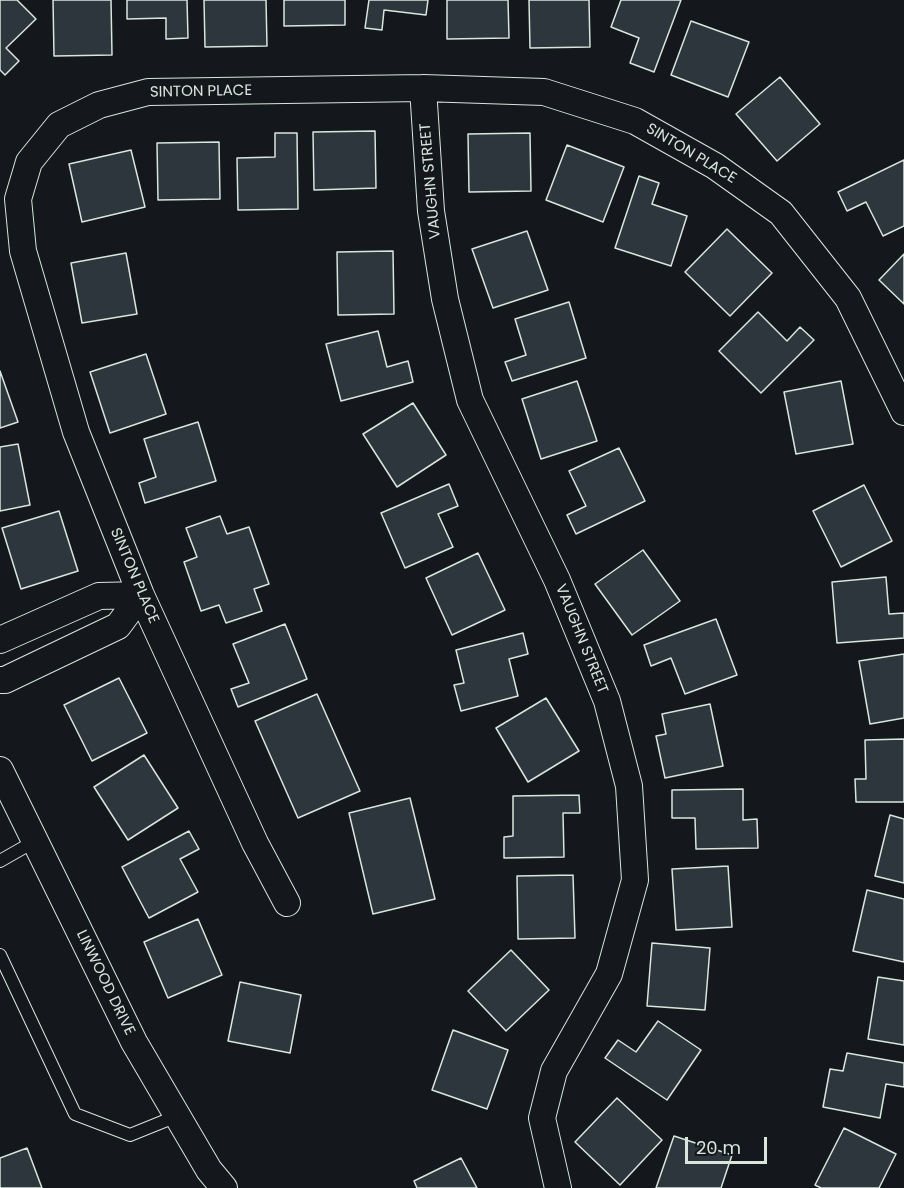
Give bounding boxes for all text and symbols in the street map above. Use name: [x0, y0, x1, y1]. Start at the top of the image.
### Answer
street label: SINTON PLACE: [150, 82, 252, 102]
street label: SINTON PLACE: [643, 120, 739, 188]
street label: VAUGHN STREET: [417, 122, 445, 240]
street label: SINTON PLACE: [106, 526, 162, 626]
street label: VAUGHN STREET: [551, 582, 611, 696]
street label: LINWOOD DRIVE: [72, 927, 138, 1039]
scale bar: [688, 1125, 770, 1163]
text: 20 m: [696, 1135, 741, 1160]

